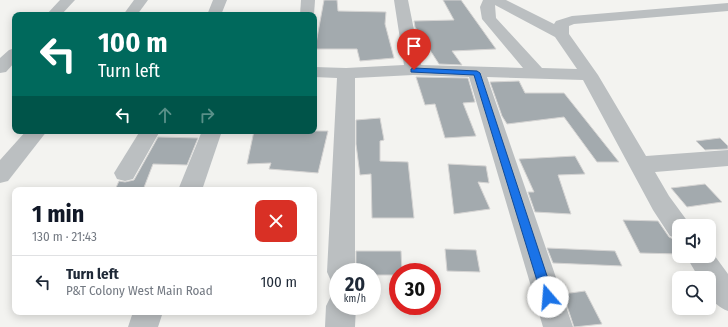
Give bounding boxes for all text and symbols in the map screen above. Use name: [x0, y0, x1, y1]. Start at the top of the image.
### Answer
text: 100 m: [98, 26, 168, 59]
icon: left: [32, 28, 84, 80]
pin: [397, 29, 431, 70]
icon: arrive: [403, 35, 425, 57]
text: Turn left: [98, 60, 160, 82]
icon: left: [112, 104, 134, 126]
icon: ahead: [154, 104, 176, 126]
icon: right: [196, 104, 218, 126]
text: 1 min: [32, 200, 84, 228]
button: close: [255, 200, 297, 242]
map controls: [672, 219, 716, 315]
button: sound: [672, 219, 716, 263]
text: 130 m · 21:43: [32, 229, 97, 244]
speed limit sign: 30: [389, 263, 441, 315]
text: Turn left: [66, 265, 119, 283]
icon: left: [32, 271, 54, 293]
button: search: [672, 271, 716, 315]
text: 20: [345, 272, 365, 296]
text: 100 m: [260, 273, 297, 291]
position arrow: [527, 276, 569, 318]
text: P&T Colony West Main Road: [66, 283, 213, 298]
text: km/h: [344, 293, 366, 305]

